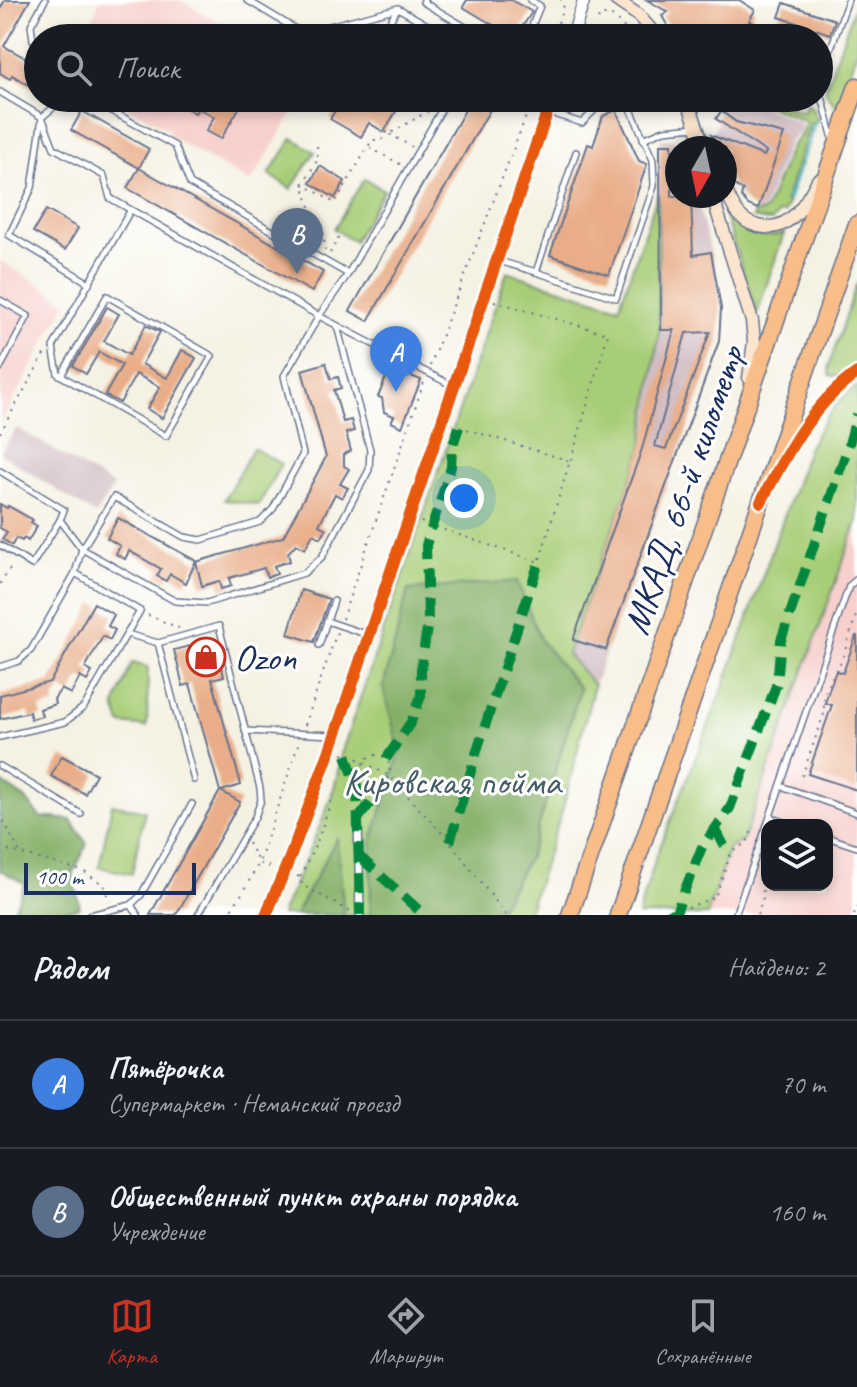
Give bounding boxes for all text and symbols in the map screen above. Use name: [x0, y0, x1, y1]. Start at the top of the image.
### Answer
search box: [24, 24, 833, 112]
icon: search: [52, 46, 96, 90]
text: Поиск: [116, 49, 179, 87]
north arrow: [665, 136, 737, 208]
pin: B: [271, 208, 323, 274]
pin: A: [370, 326, 422, 392]
street label: МКАД, 66-й километр: [612, 338, 756, 640]
your location: [444, 478, 484, 518]
place label: Ozon: [234, 634, 297, 681]
shop icon: Ozon: [185, 636, 227, 678]
park label: Кировская пойма: [343, 758, 563, 805]
map controls: [761, 819, 833, 891]
button: layers: [761, 819, 833, 891]
scale bar: [24, 859, 196, 895]
text: 100 m: [36, 863, 83, 891]
text: Рядом: [32, 946, 108, 989]
text: Найдено: 2: [728, 951, 825, 984]
text: Пятёрочка: [108, 1049, 223, 1087]
text: A: [51, 1068, 65, 1101]
text: 70 m: [781, 1068, 825, 1101]
text: Супермаркет · Неманский проезд: [108, 1087, 399, 1120]
text: Общественный пункт охраны порядка: [108, 1177, 516, 1215]
text: B: [51, 1196, 65, 1229]
text: 160 m: [769, 1196, 825, 1229]
text: Учреждение: [108, 1215, 204, 1248]
tab: Карта: [106, 1294, 157, 1370]
tab: Маршрут: [370, 1294, 442, 1370]
tab: Сохранённые: [655, 1294, 751, 1370]

